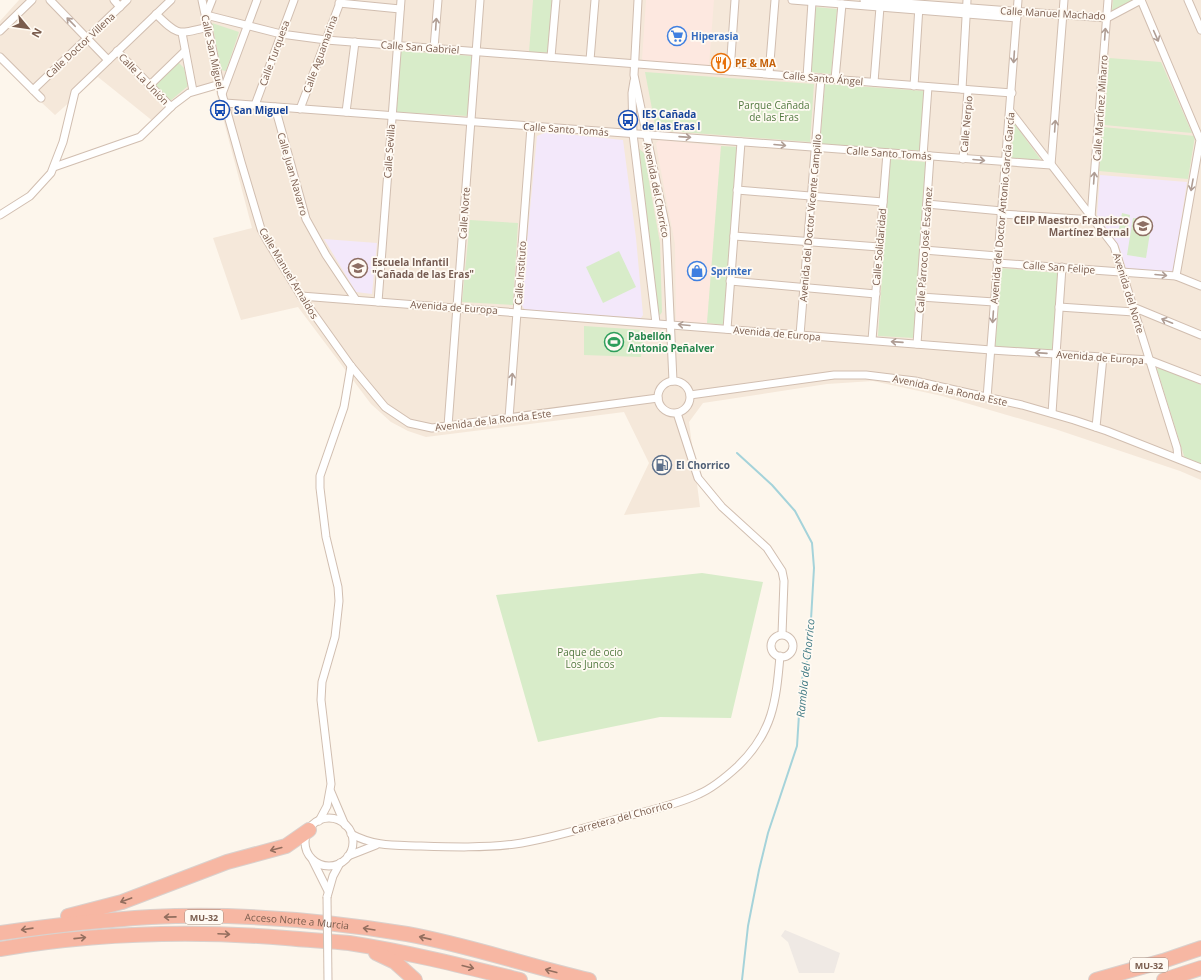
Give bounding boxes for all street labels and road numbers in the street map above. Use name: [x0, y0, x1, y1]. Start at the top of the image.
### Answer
street label: Calle Manuel Machado: [1000, 3, 1106, 23]
street label: Calle Doctor Villena: [42, 9, 118, 81]
street label: Calle San Miguel: [198, 13, 228, 91]
street label: Calle Aguamarina: [299, 13, 341, 95]
street label: Calle Turquesa: [256, 18, 292, 88]
street label: Calle San Gabriel: [380, 37, 460, 57]
street label: Calle La Unión: [116, 50, 172, 108]
street label: Calle Martínez Miñarro: [1089, 55, 1111, 161]
street label: Calle Santo Ángel: [782, 68, 864, 88]
street label: Calle Nerpio: [957, 95, 975, 153]
street label: Avenida del Doctor Antonio García García: [987, 111, 1017, 305]
street label: Calle Santo Tomás: [523, 119, 609, 139]
street label: Calle Sevilla: [380, 123, 398, 179]
street label: Calle Juan Navarro: [274, 131, 312, 217]
street label: Avenida del Doctor Vicente Campillo: [796, 133, 824, 303]
street label: Avenida del Chorrico: [641, 141, 673, 239]
street label: Calle Santo Tomás: [846, 143, 932, 163]
street label: Calle Norte: [455, 186, 473, 239]
street label: Calle Párroco José Escámez: [913, 186, 935, 313]
street label: Calle Solidaridad: [869, 208, 889, 286]
street label: Calle Manuel Arnaldos: [256, 225, 322, 321]
street label: Calle Instituto: [511, 240, 529, 306]
street label: Avenida del Norte: [1110, 251, 1148, 335]
street label: Calle San Felipe: [1022, 257, 1096, 277]
street label: Avenida de Europa: [410, 297, 498, 317]
street label: Avenida de Europa: [733, 322, 821, 344]
street label: Avenida de Europa: [1056, 347, 1144, 367]
street label: Avenida de la Ronda Este: [891, 371, 1009, 409]
street label: Avenida de la Ronda Este: [434, 406, 552, 434]
street label: Carretera del Chorrico: [570, 797, 674, 837]
road number: MU-32: [185, 910, 223, 924]
street label: Acceso Norte a Murcia: [244, 910, 350, 933]
road number: MU-32: [1130, 958, 1168, 972]

